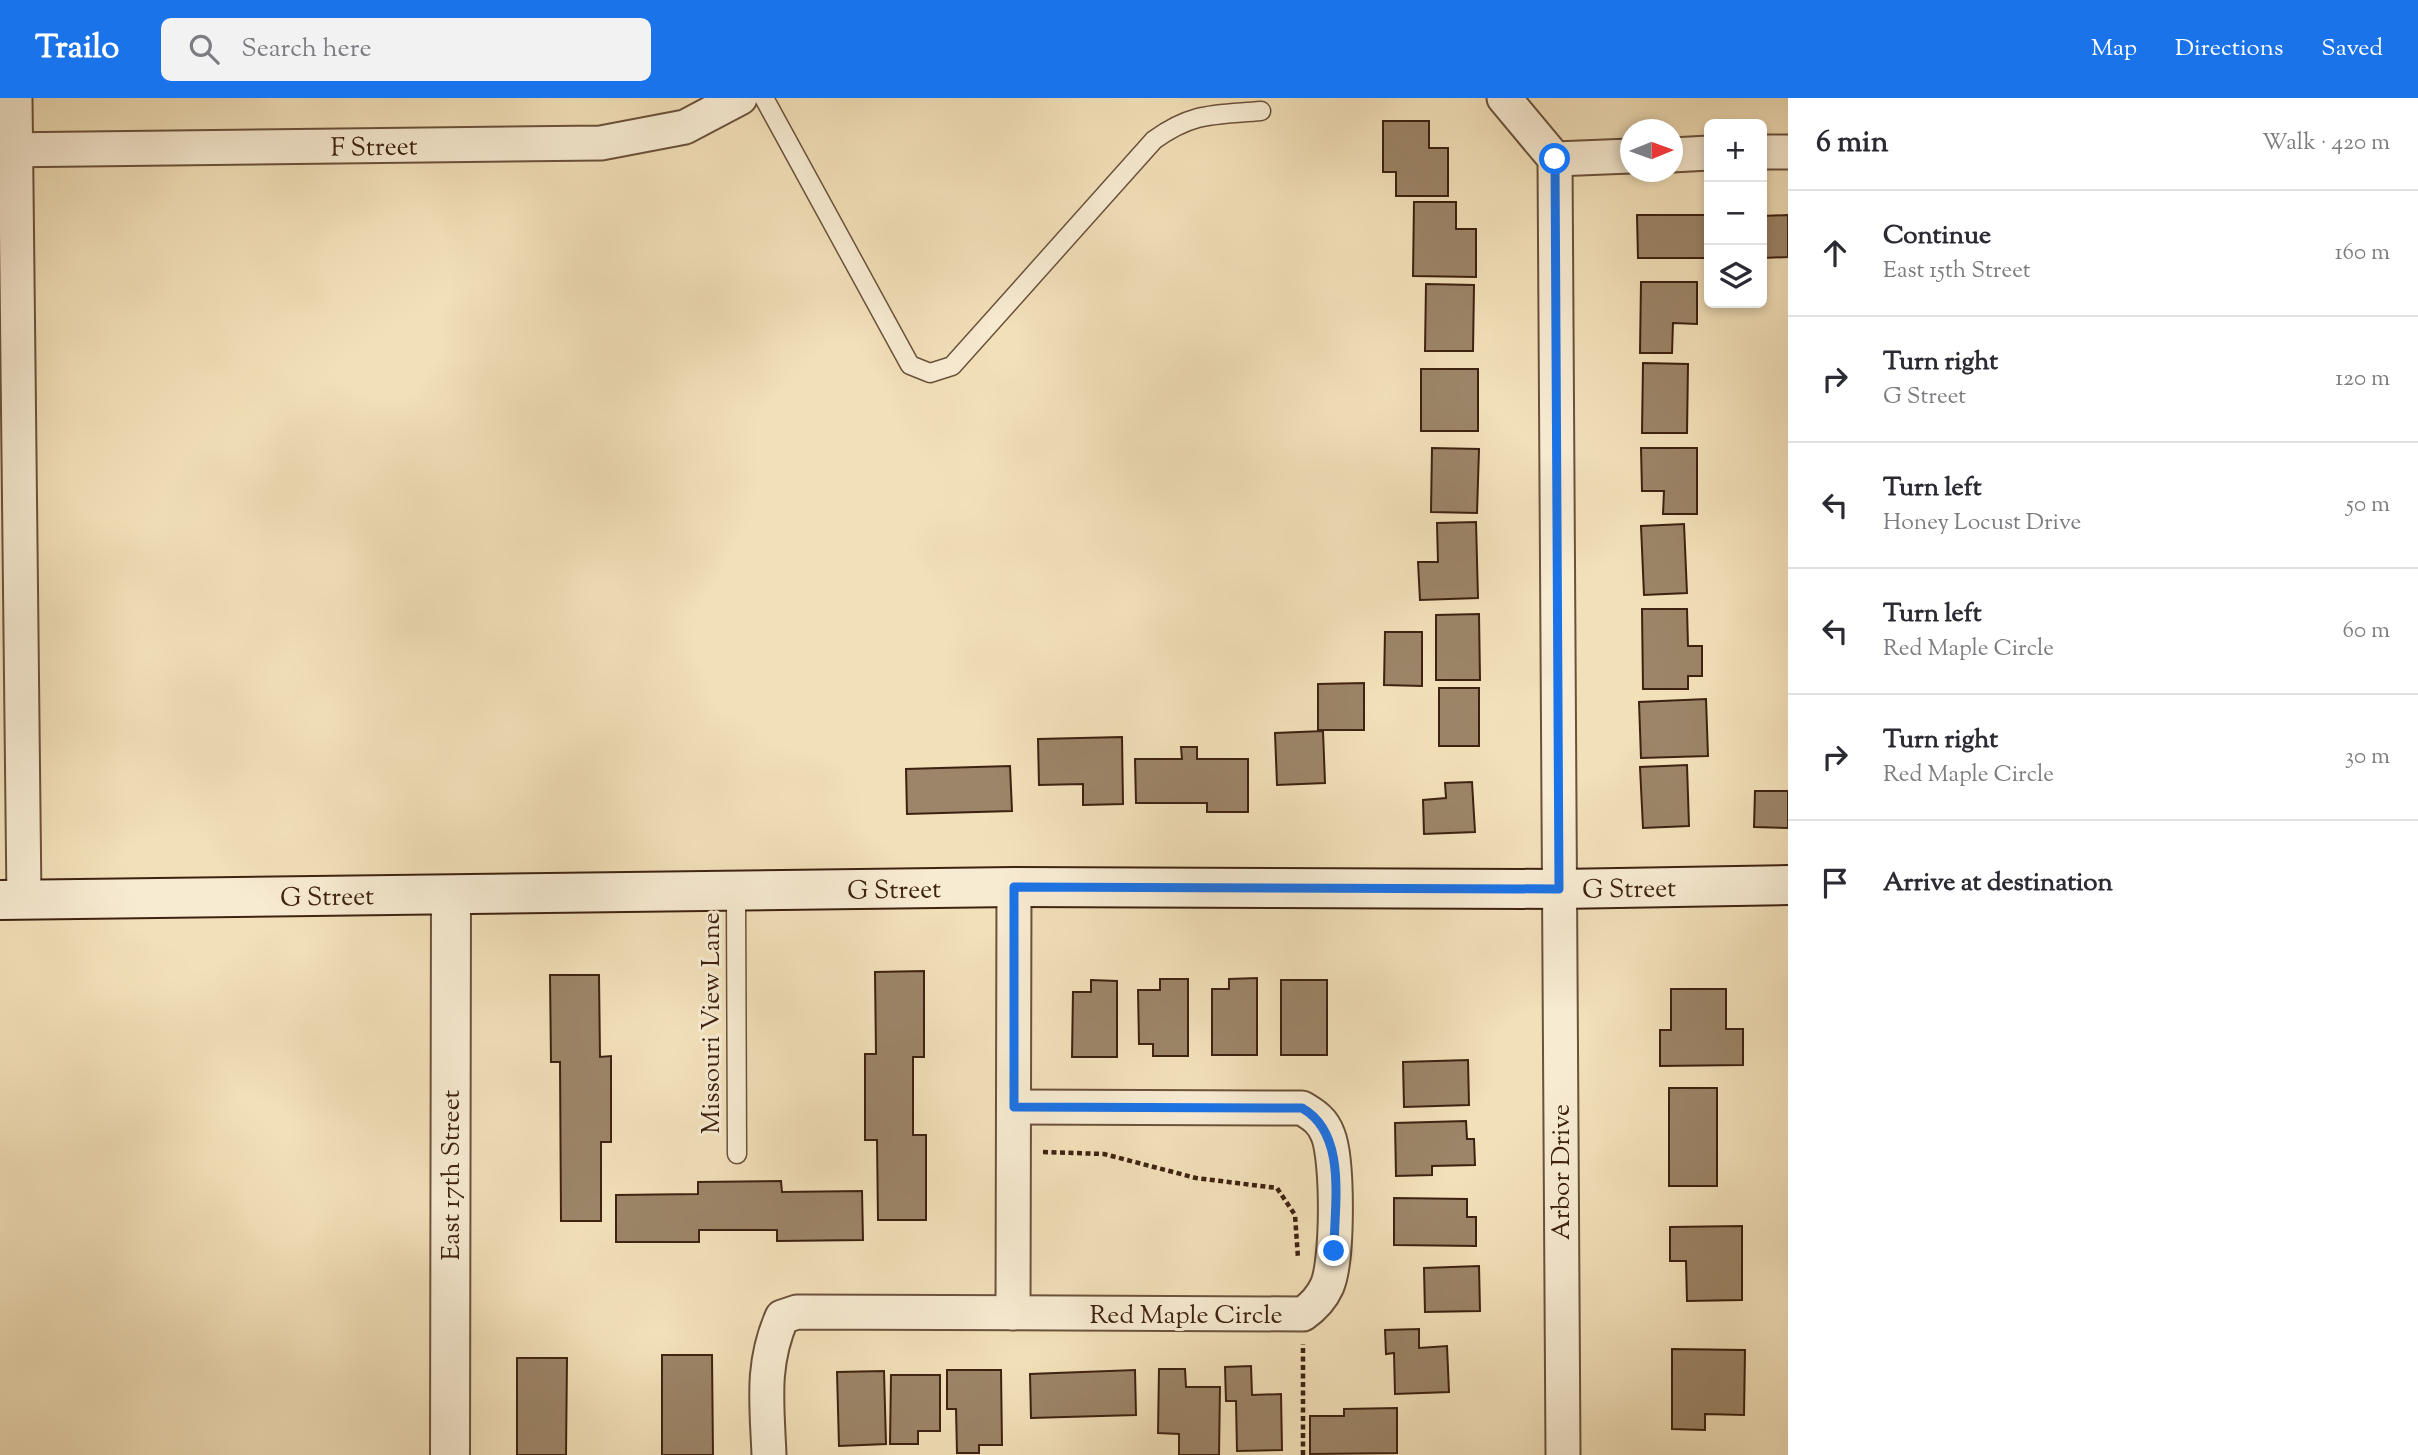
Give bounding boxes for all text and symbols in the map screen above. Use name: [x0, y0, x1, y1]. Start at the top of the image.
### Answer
search box: [161, 18, 651, 81]
text: Trailo: [35, 25, 119, 73]
icon: search: [185, 30, 223, 68]
text: Search here: [241, 31, 372, 68]
text: Map: [2091, 32, 2137, 66]
text: Directions: [2175, 32, 2283, 66]
text: Saved: [2321, 32, 2383, 66]
north arrow: [1620, 119, 1683, 182]
map controls: [1704, 119, 1767, 308]
button: +: [1704, 119, 1767, 182]
text: 6 min: [1816, 122, 1888, 165]
text: Walk · 420 m: [2262, 127, 2390, 160]
street label: F Street: [330, 129, 418, 168]
route start: [1539, 143, 1570, 174]
button: −: [1704, 182, 1767, 245]
text: Continue: [1883, 218, 1991, 255]
icon: ahead: [1816, 234, 1854, 272]
text: 160 m: [2335, 237, 2390, 270]
button: layers: [1704, 245, 1767, 308]
text: East 15th Street: [1883, 255, 2031, 288]
text: Turn right: [1883, 344, 1998, 381]
icon: right: [1816, 360, 1854, 398]
text: 120 m: [2335, 363, 2390, 396]
text: G Street: [1883, 381, 1966, 414]
text: Turn left: [1883, 470, 1982, 507]
icon: left: [1816, 486, 1854, 524]
text: 50 m: [2346, 489, 2390, 522]
text: Honey Locust Drive: [1883, 507, 2081, 540]
text: Turn left: [1883, 596, 1982, 633]
icon: left: [1816, 612, 1854, 650]
text: 60 m: [2342, 615, 2390, 648]
text: Red Maple Circle: [1883, 633, 2054, 666]
text: Turn right: [1883, 722, 1998, 759]
icon: right: [1816, 738, 1854, 776]
text: 30 m: [2345, 741, 2390, 774]
text: Red Maple Circle: [1883, 759, 2054, 792]
icon: arrive: [1816, 864, 1854, 902]
text: Arrive at destination: [1883, 865, 2113, 902]
street label: G Street: [1582, 871, 1676, 910]
street label: G Street: [847, 872, 941, 911]
street label: G Street: [280, 879, 374, 918]
street label: Missouri View Lane: [694, 912, 731, 1134]
street label: East 17th Street: [434, 1089, 471, 1261]
street label: Arbor Drive: [1544, 1104, 1581, 1240]
route end: [1318, 1235, 1349, 1266]
street label: Red Maple Circle: [1089, 1298, 1283, 1335]

